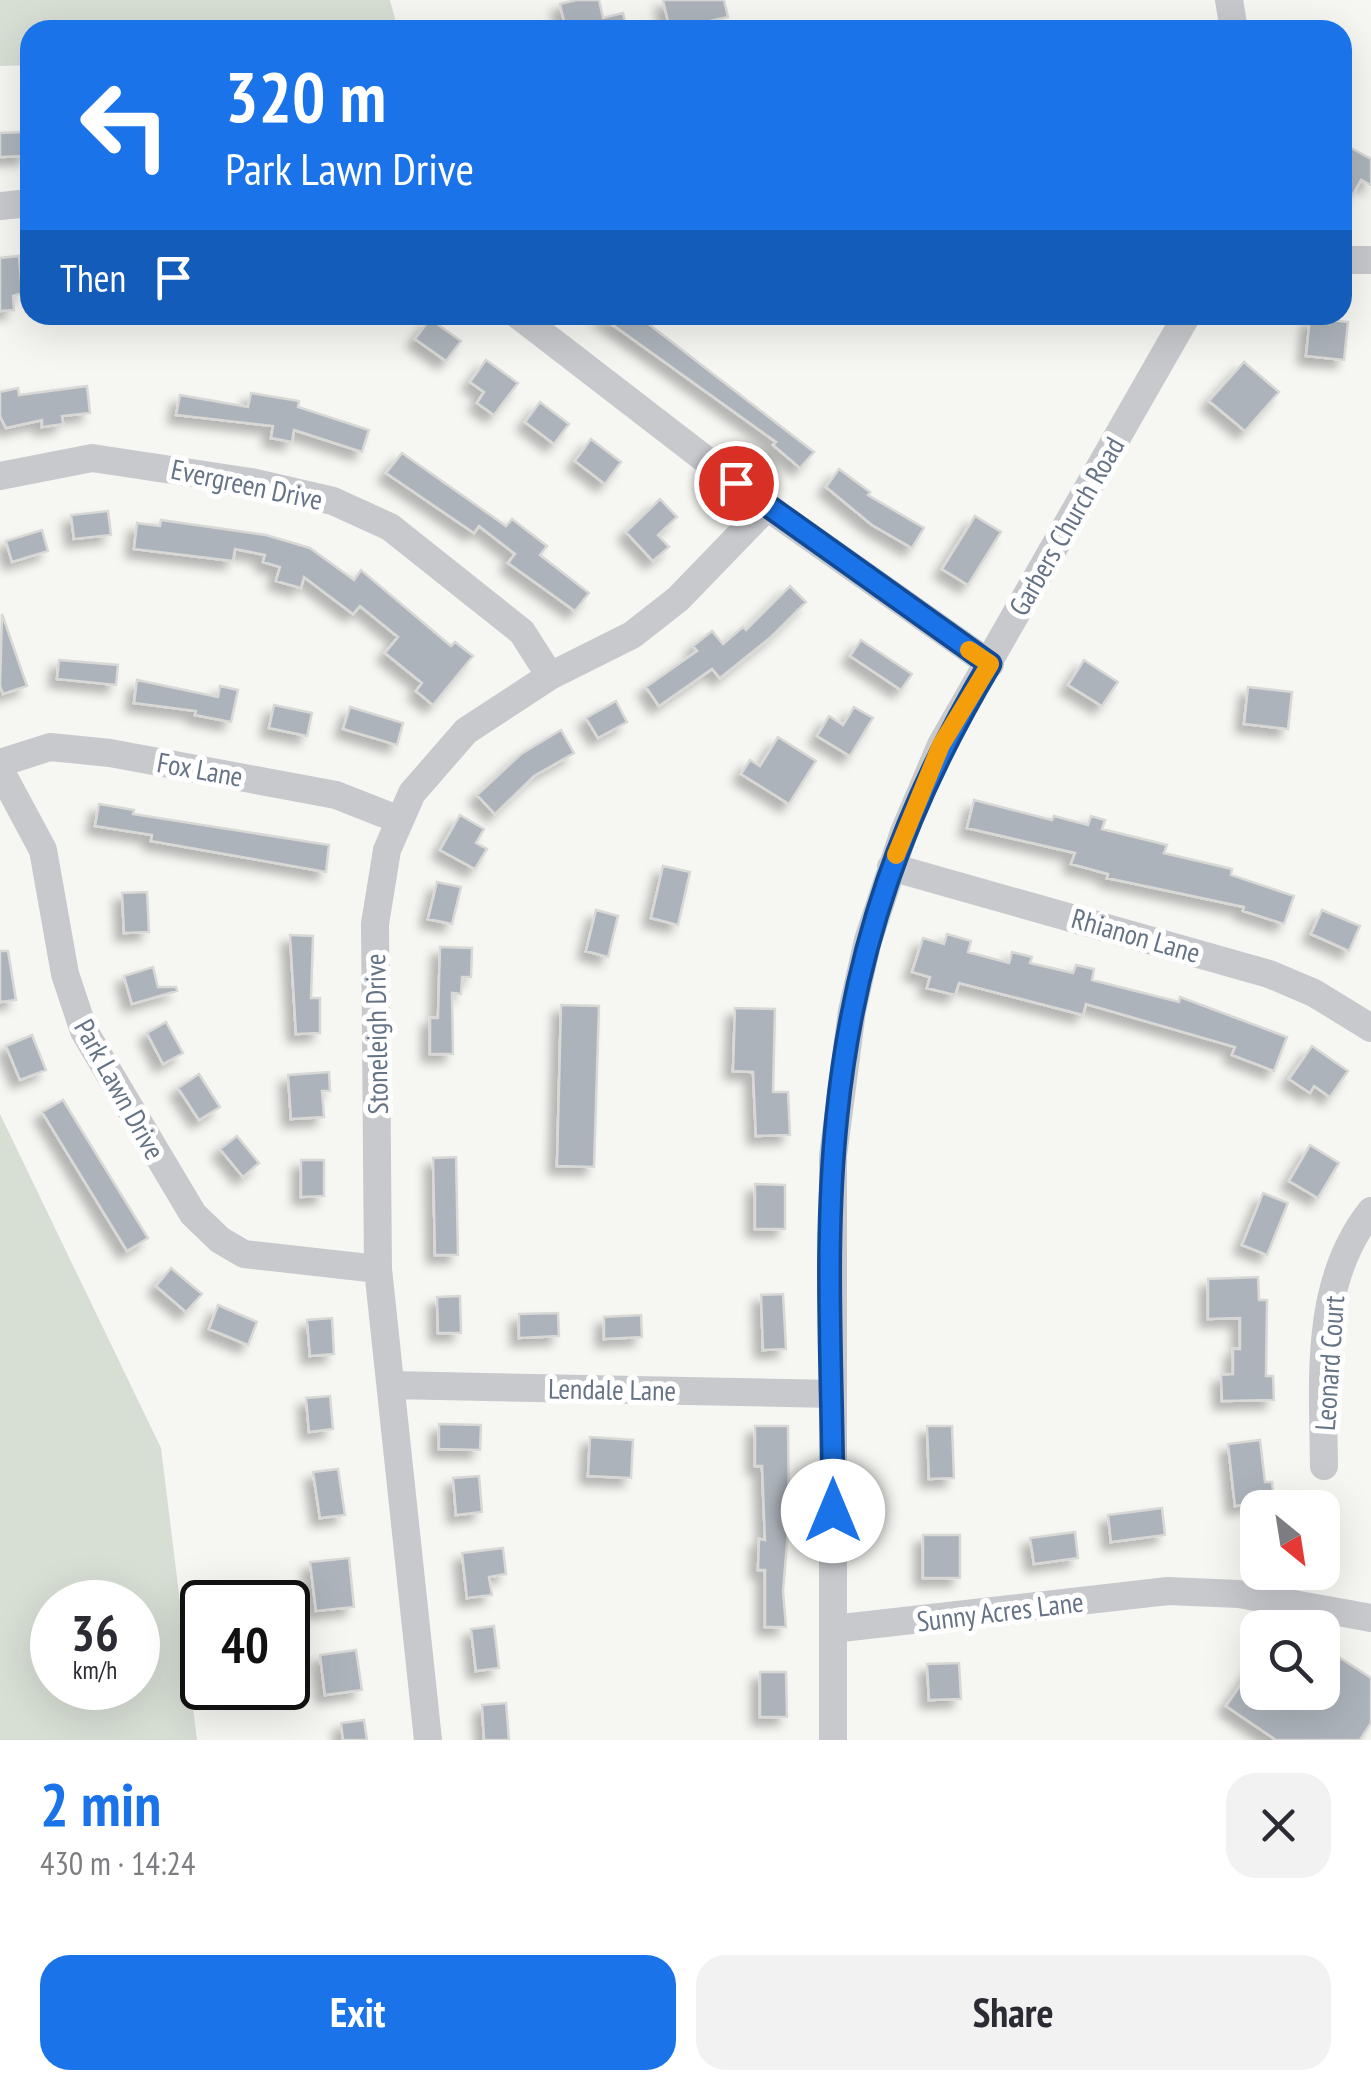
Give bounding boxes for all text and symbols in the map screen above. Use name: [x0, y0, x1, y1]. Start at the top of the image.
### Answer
text: 320 m: [225, 51, 386, 141]
icon: left: [60, 60, 190, 190]
text: Park Lawn Drive: [225, 139, 474, 197]
icon: arrive: [146, 250, 201, 305]
text: Then: [60, 253, 126, 302]
street label: Garbers Church Road: [1000, 430, 1132, 622]
pin: [694, 441, 779, 526]
street label: Evergreen Drive: [168, 450, 326, 518]
icon: arrive: [709, 456, 764, 511]
street label: Fox Lane: [154, 743, 246, 795]
street label: Rhianon Lane: [1067, 899, 1205, 971]
street label: Stoneleigh Drive: [356, 953, 396, 1115]
street label: Park Lawn Drive: [66, 1012, 174, 1166]
street label: Leonard Court: [1306, 1294, 1352, 1432]
street label: Lendale Lane: [548, 1369, 676, 1409]
position arrow: [781, 1459, 885, 1563]
north arrow: [1240, 1490, 1340, 1590]
map controls: [1240, 1490, 1340, 1710]
speed limit sign: 40: [180, 1580, 310, 1710]
street label: Sunny Acres Lane: [915, 1582, 1085, 1640]
text: 36: [71, 1600, 119, 1665]
button: search: [1240, 1610, 1340, 1710]
text: km/h: [73, 1654, 117, 1686]
text: 2 min: [40, 1765, 161, 1843]
button: close: [1226, 1773, 1331, 1878]
text: 430 m · 14:24: [40, 1842, 195, 1884]
button: Exit: [40, 1955, 676, 2070]
button: Share: [696, 1955, 1331, 2070]

